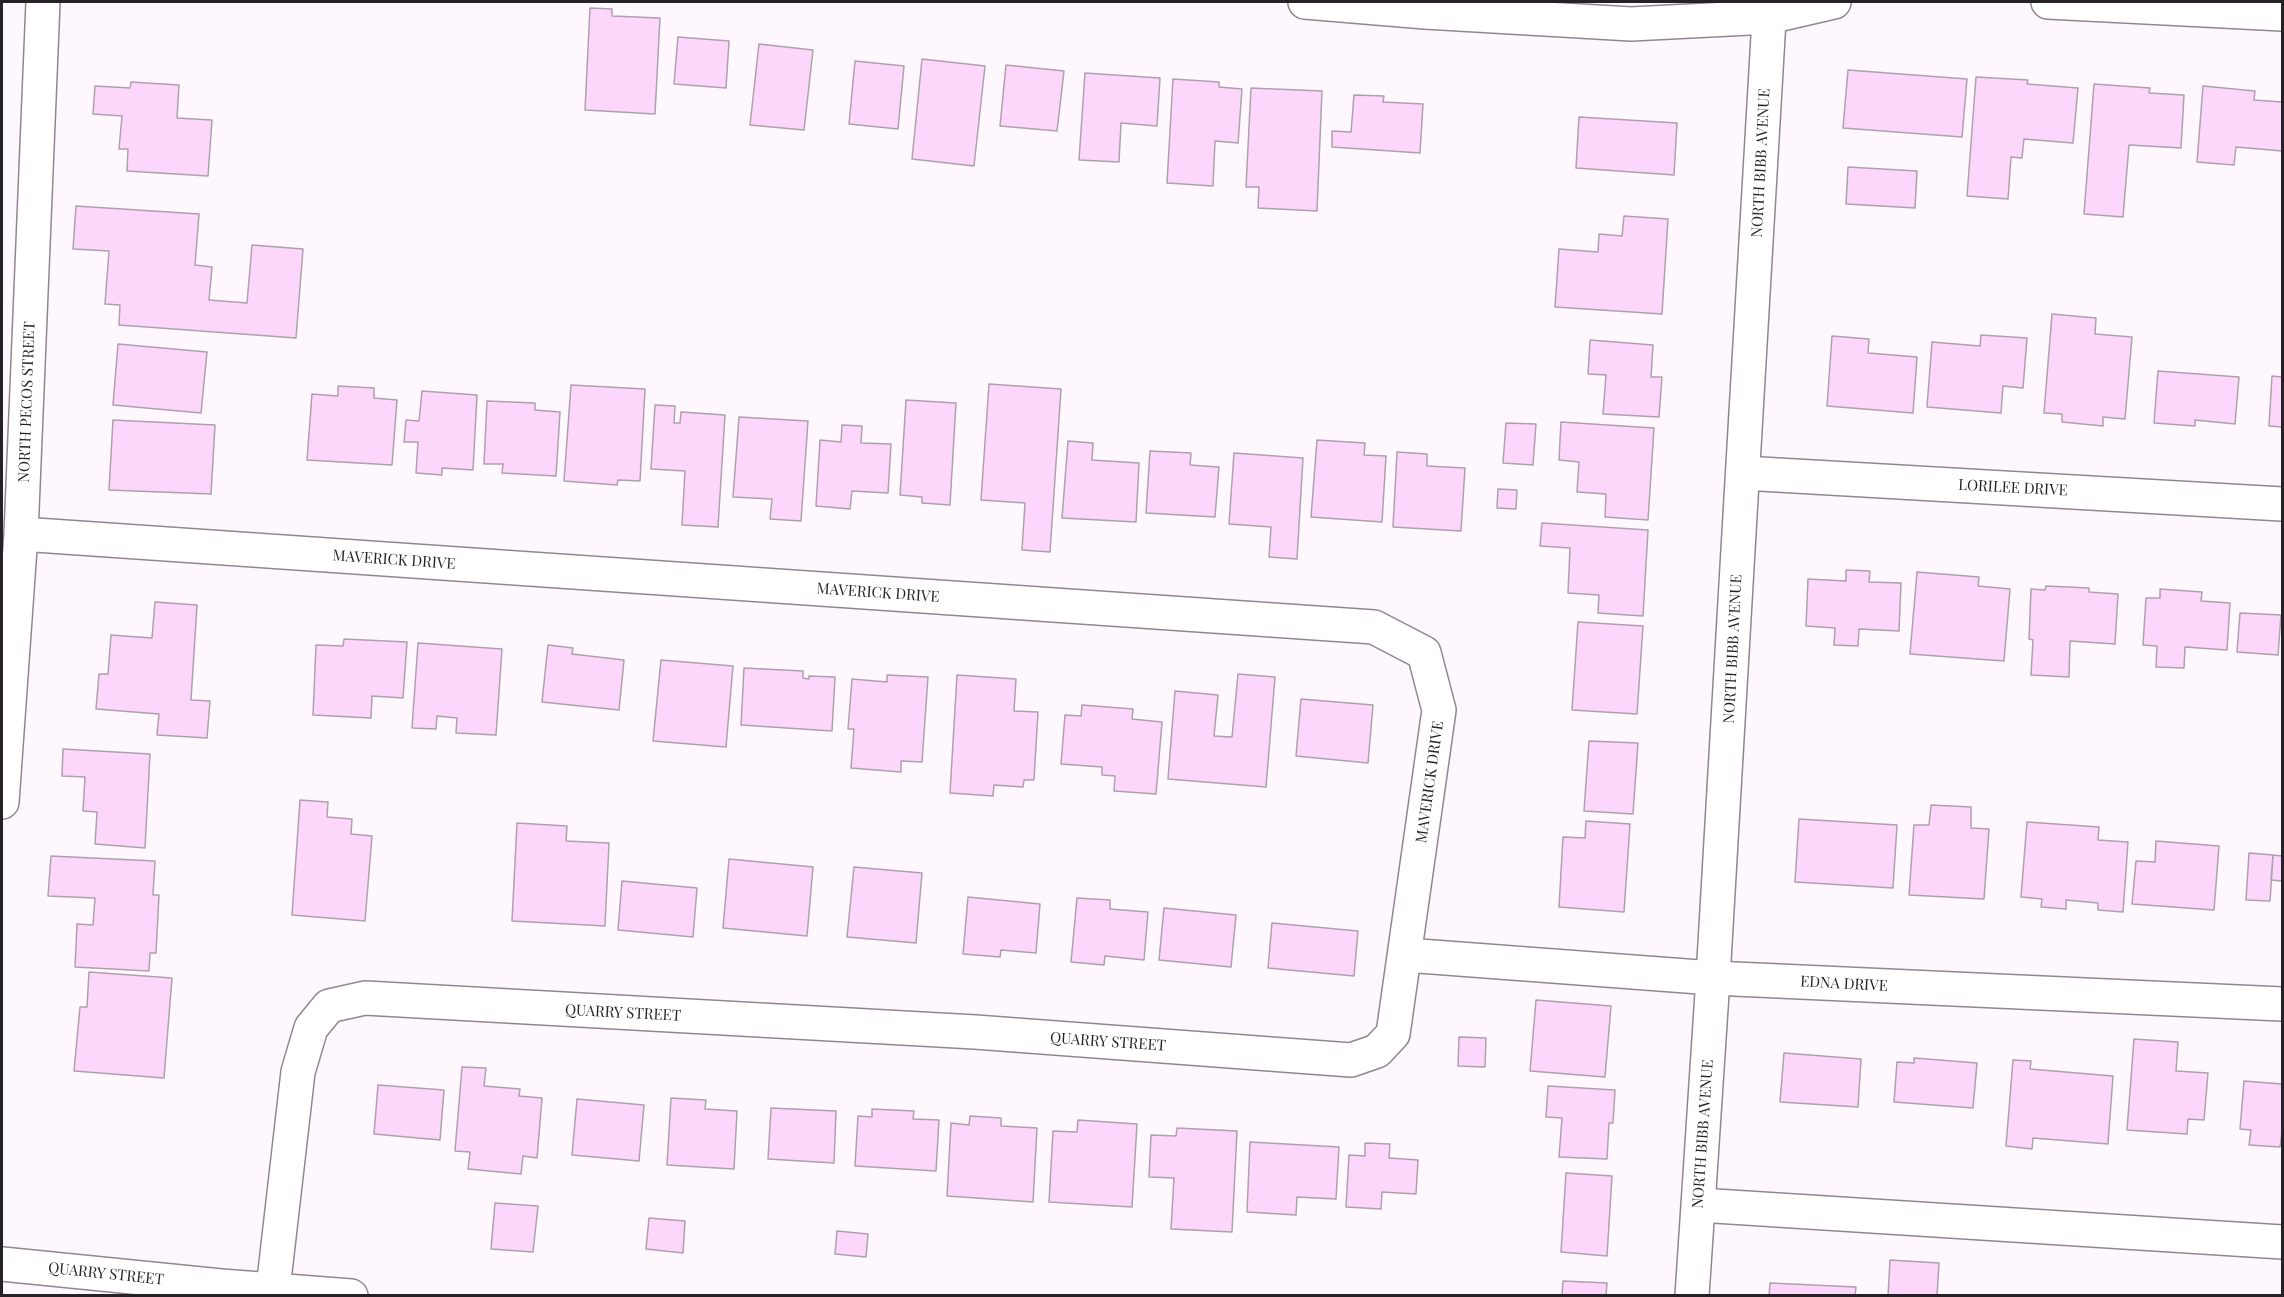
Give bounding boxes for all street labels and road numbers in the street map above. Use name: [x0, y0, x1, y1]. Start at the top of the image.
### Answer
street label: NORTH BIBB AVENUE: [1748, 88, 1774, 238]
street label: NORTH PECOS STREET: [15, 321, 39, 483]
street label: LORILEE DRIVE: [1958, 476, 2068, 500]
street label: MAVERICK DRIVE: [332, 547, 456, 573]
street label: NORTH BIBB AVENUE: [1720, 574, 1746, 724]
street label: MAVERICK DRIVE: [816, 580, 940, 606]
street label: MAVERICK DRIVE: [1413, 720, 1447, 844]
street label: EDNA DRIVE: [1800, 973, 1888, 995]
street label: QUARRY STREET: [565, 1001, 681, 1025]
street label: QUARRY STREET: [1049, 1029, 1167, 1055]
street label: NORTH BIBB AVENUE: [1689, 1059, 1717, 1209]
street label: QUARRY STREET: [47, 1259, 165, 1289]

